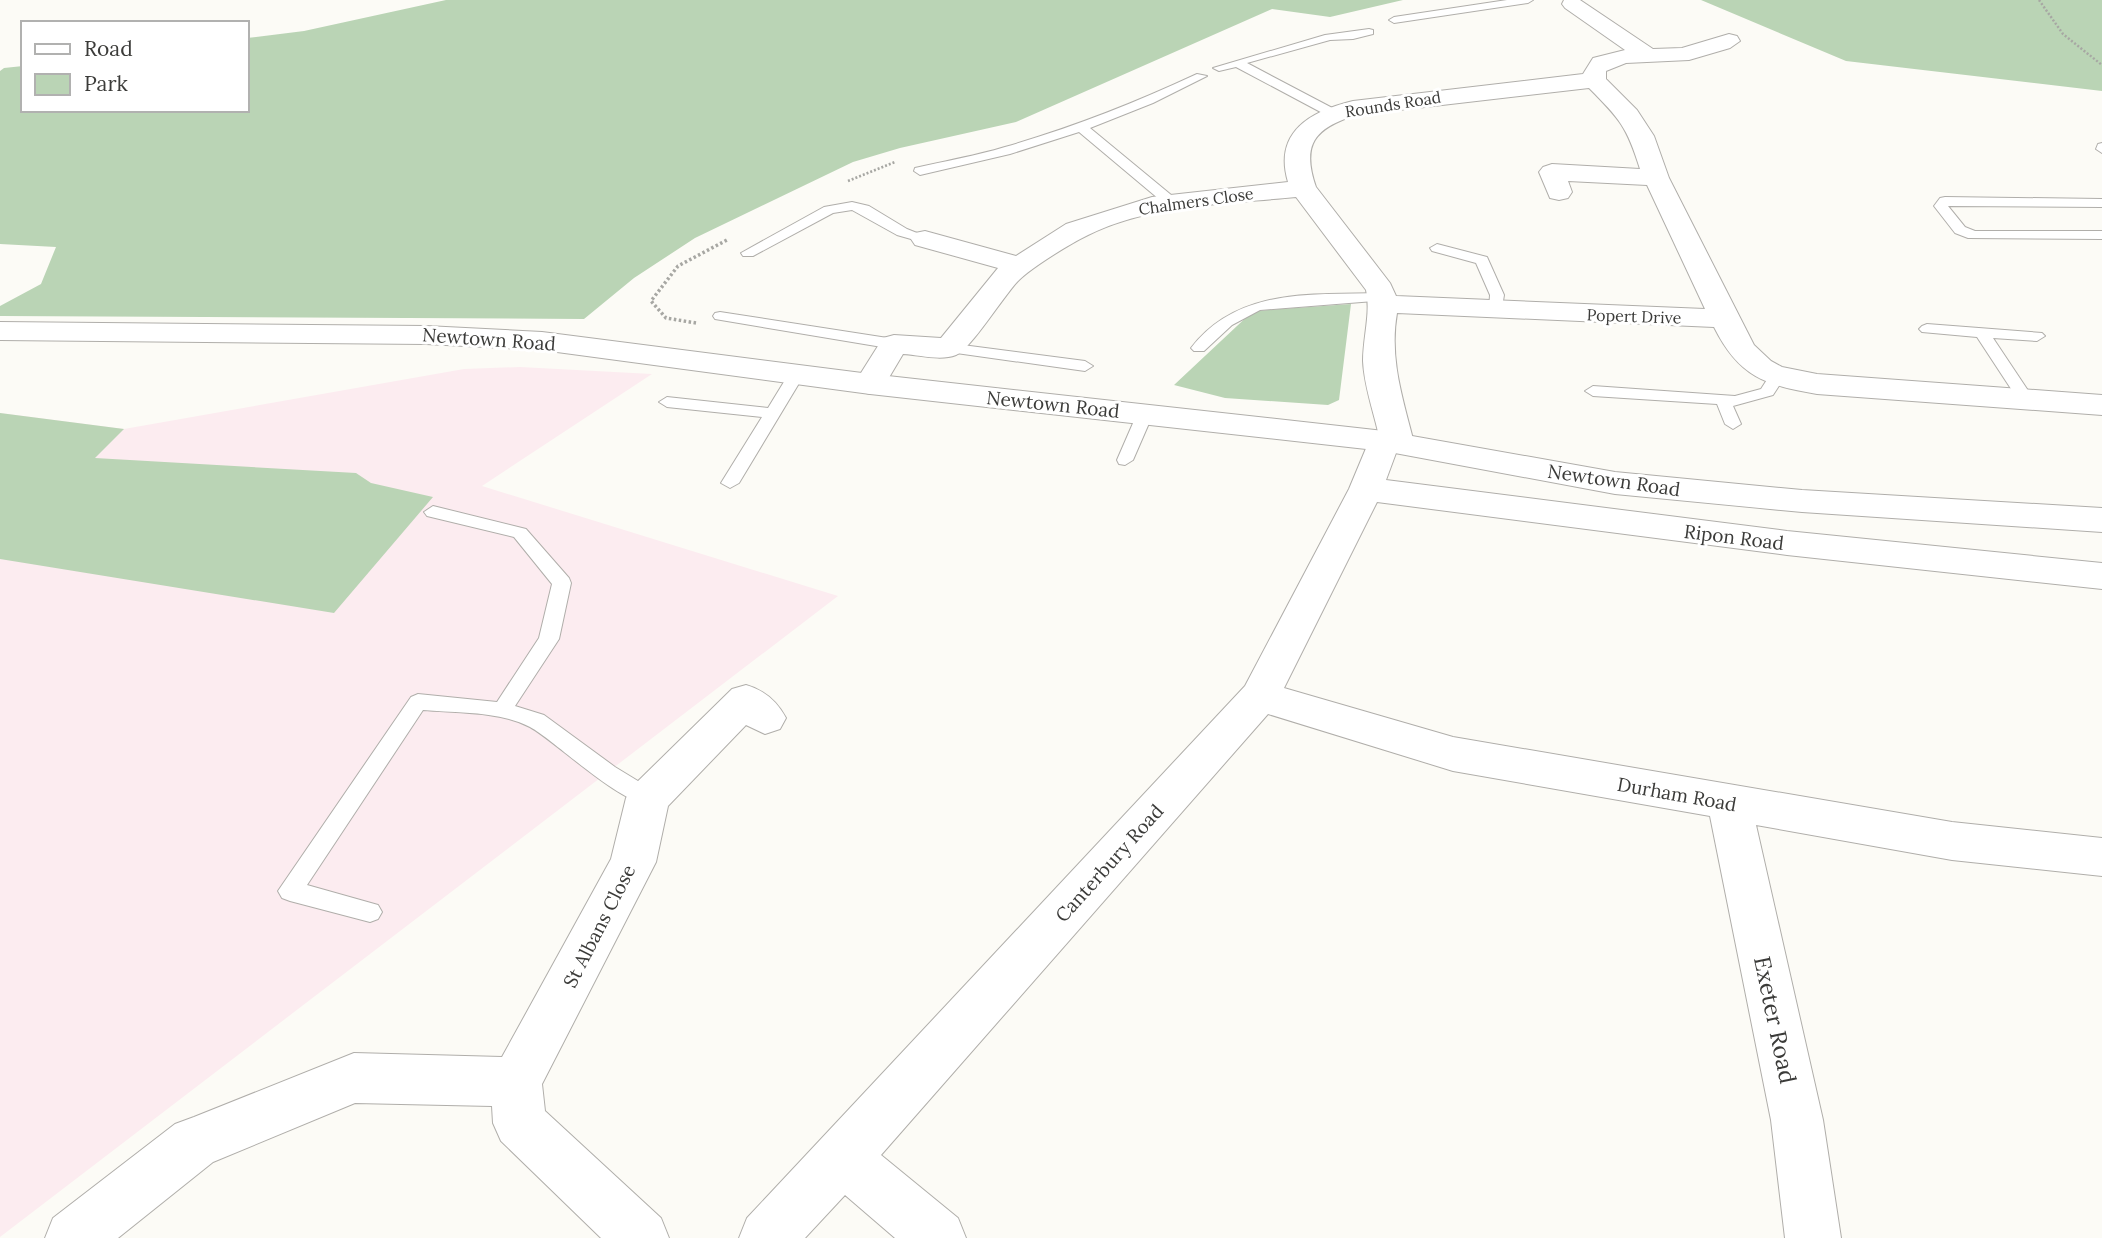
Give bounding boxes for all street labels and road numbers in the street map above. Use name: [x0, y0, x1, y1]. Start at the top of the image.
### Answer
street label: Rounds Road: [1344, 86, 1443, 121]
street label: Chalmers Close: [1137, 183, 1255, 219]
street label: Popert Drive: [1586, 304, 1682, 328]
street label: Newtown Road: [421, 322, 557, 356]
street label: Newtown Road: [985, 385, 1121, 423]
street label: Newtown Road: [1546, 459, 1682, 501]
street label: Ripon Road: [1683, 519, 1785, 555]
street label: Durham Road: [1615, 772, 1739, 816]
street label: Canterbury Road: [1050, 799, 1168, 927]
street label: St Albans Close: [558, 860, 640, 992]
street label: Exeter Road: [1748, 954, 1803, 1086]

